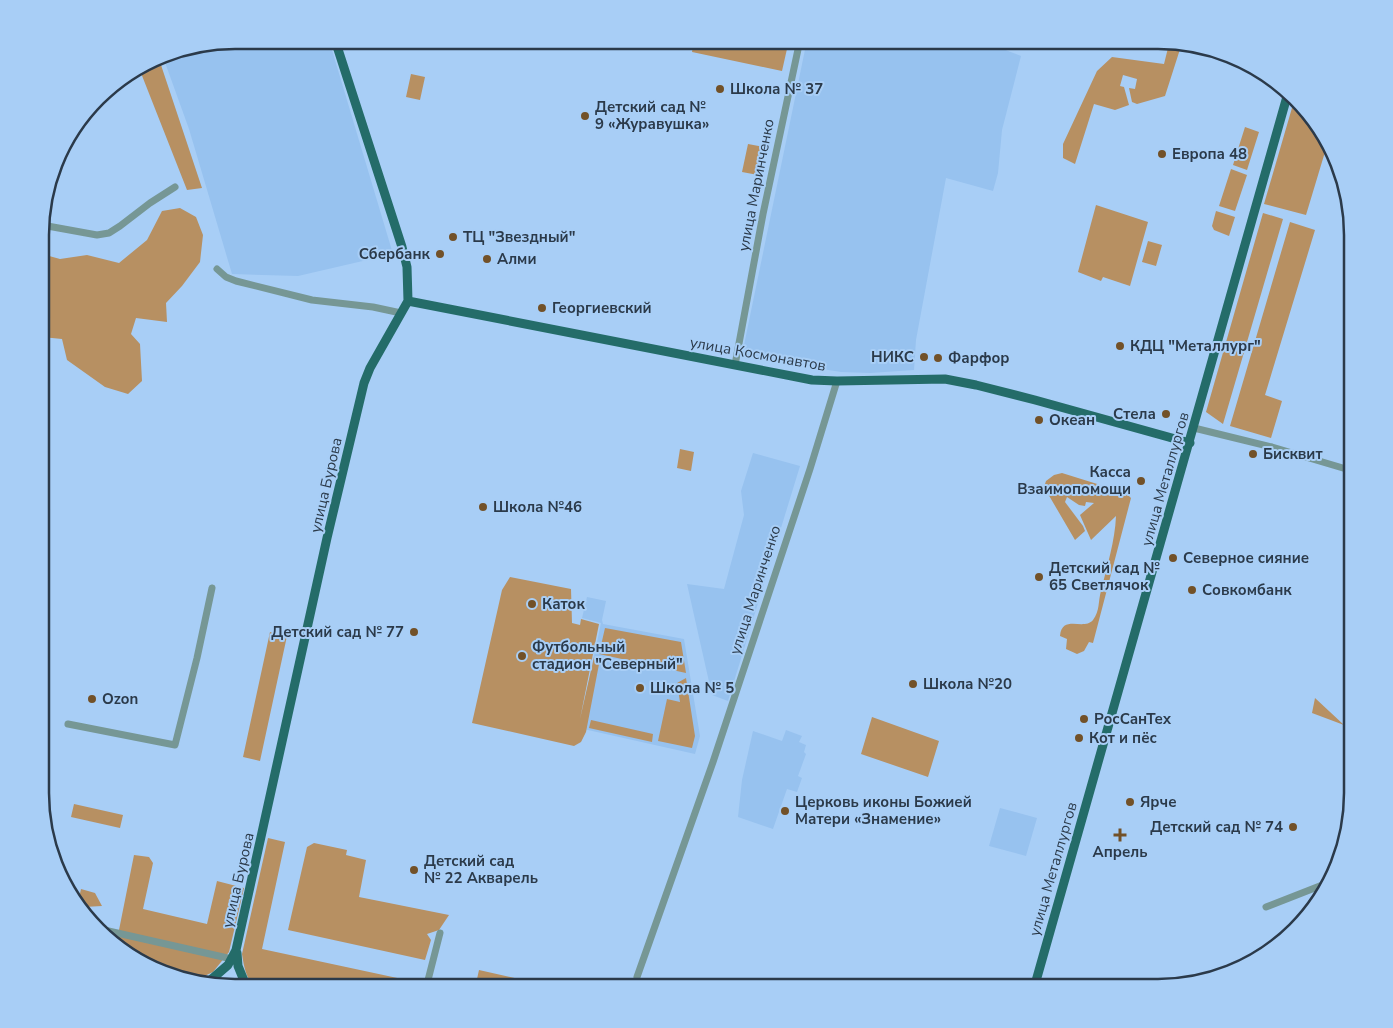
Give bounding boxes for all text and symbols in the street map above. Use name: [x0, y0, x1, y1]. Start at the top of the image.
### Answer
place label: Школа № 37: [730, 79, 823, 99]
marker: Школа № 37: [714, 83, 726, 95]
place label: Детский сад № 9 «Журавушка»: [595, 97, 709, 134]
marker: Детский сад № 9 «Журавушка»: [579, 110, 591, 122]
street label: улица Маринченко: [733, 117, 779, 253]
place label: Европа 48: [1172, 144, 1247, 164]
marker: Европа 48: [1156, 148, 1168, 160]
place label: ТЦ "Звездный": [463, 227, 575, 247]
marker: ТЦ "Звездный": [447, 231, 459, 243]
place label: Сбербанк: [359, 244, 431, 264]
marker: Сбербанк: [434, 248, 446, 260]
place label: Алми: [497, 249, 536, 269]
marker: Алми: [481, 253, 493, 265]
place label: Георгиевский: [552, 298, 652, 318]
marker: Георгиевский: [536, 302, 548, 314]
street label: улица Космонавтов: [688, 332, 828, 376]
place label: КДЦ "Металлург": [1130, 336, 1261, 356]
marker: КДЦ "Металлург": [1114, 340, 1126, 352]
place label: НИКС: [871, 347, 914, 367]
place label: Фарфор: [948, 348, 1010, 368]
marker: НИКС: [918, 351, 930, 363]
marker: Фарфор: [932, 352, 944, 364]
place label: Стела: [1113, 404, 1156, 424]
marker: Стела: [1160, 408, 1172, 420]
place label: Океан: [1049, 410, 1095, 430]
street label: улица Металлургов: [1136, 410, 1194, 548]
marker: Океан: [1033, 414, 1045, 426]
street label: улица Бурова: [305, 435, 347, 535]
place label: Бисквит: [1263, 444, 1323, 464]
marker: Бисквит: [1247, 448, 1259, 460]
place label: Касса Взаимопомощи: [1017, 462, 1131, 499]
marker: Касса Взаимопомощи: [1135, 475, 1147, 487]
place label: Школа №46: [493, 497, 582, 517]
marker: Школа №46: [477, 501, 489, 513]
street label: улица Маринченко: [725, 523, 785, 657]
place label: Северное сияние: [1183, 548, 1309, 568]
marker: Северное сияние: [1167, 552, 1179, 564]
place label: Детский сад № 65 Светлячок: [1049, 558, 1160, 595]
marker: Детский сад № 65 Светлячок: [1033, 571, 1045, 583]
place label: Совкомбанк: [1202, 580, 1292, 600]
marker: Совкомбанк: [1186, 584, 1198, 596]
place label: Каток: [542, 594, 585, 614]
marker: Каток: [526, 598, 538, 610]
place label: Детский сад № 77: [271, 622, 404, 642]
marker: Детский сад № 77: [408, 626, 420, 638]
place label: Футбольный стадион "Северный": [532, 637, 683, 674]
marker: Футбольный стадион "Северный": [516, 650, 528, 662]
place label: Школа №20: [923, 674, 1012, 694]
place label: Школа № 5: [650, 678, 734, 698]
marker: Школа №20: [907, 678, 919, 690]
marker: Школа № 5: [634, 682, 646, 694]
place label: Ozon: [102, 689, 138, 709]
marker: Ozon: [86, 693, 98, 705]
place label: РосСанТех: [1094, 709, 1172, 729]
marker: РосСанТех: [1078, 713, 1090, 725]
place label: Кот и пёс: [1089, 728, 1157, 748]
marker: Кот и пёс: [1073, 732, 1085, 744]
place label: Церковь иконы Божией Матери «Знамение»: [795, 792, 972, 829]
place label: Ярче: [1140, 792, 1177, 812]
marker: Ярче: [1124, 796, 1136, 808]
street label: улица Металлургов: [1024, 800, 1082, 938]
marker: Церковь иконы Божией Матери «Знамение»: [779, 805, 791, 817]
place label: Детский сад № 74: [1150, 817, 1283, 837]
marker: Детский сад № 74: [1287, 821, 1299, 833]
marker: Апрель: [1114, 829, 1126, 841]
street label: улица Бурова: [217, 830, 259, 930]
place label: Апрель: [1092, 842, 1148, 862]
place label: Детский сад № 22 Акварель: [424, 851, 538, 888]
marker: Детский сад № 22 Акварель: [408, 864, 420, 876]

